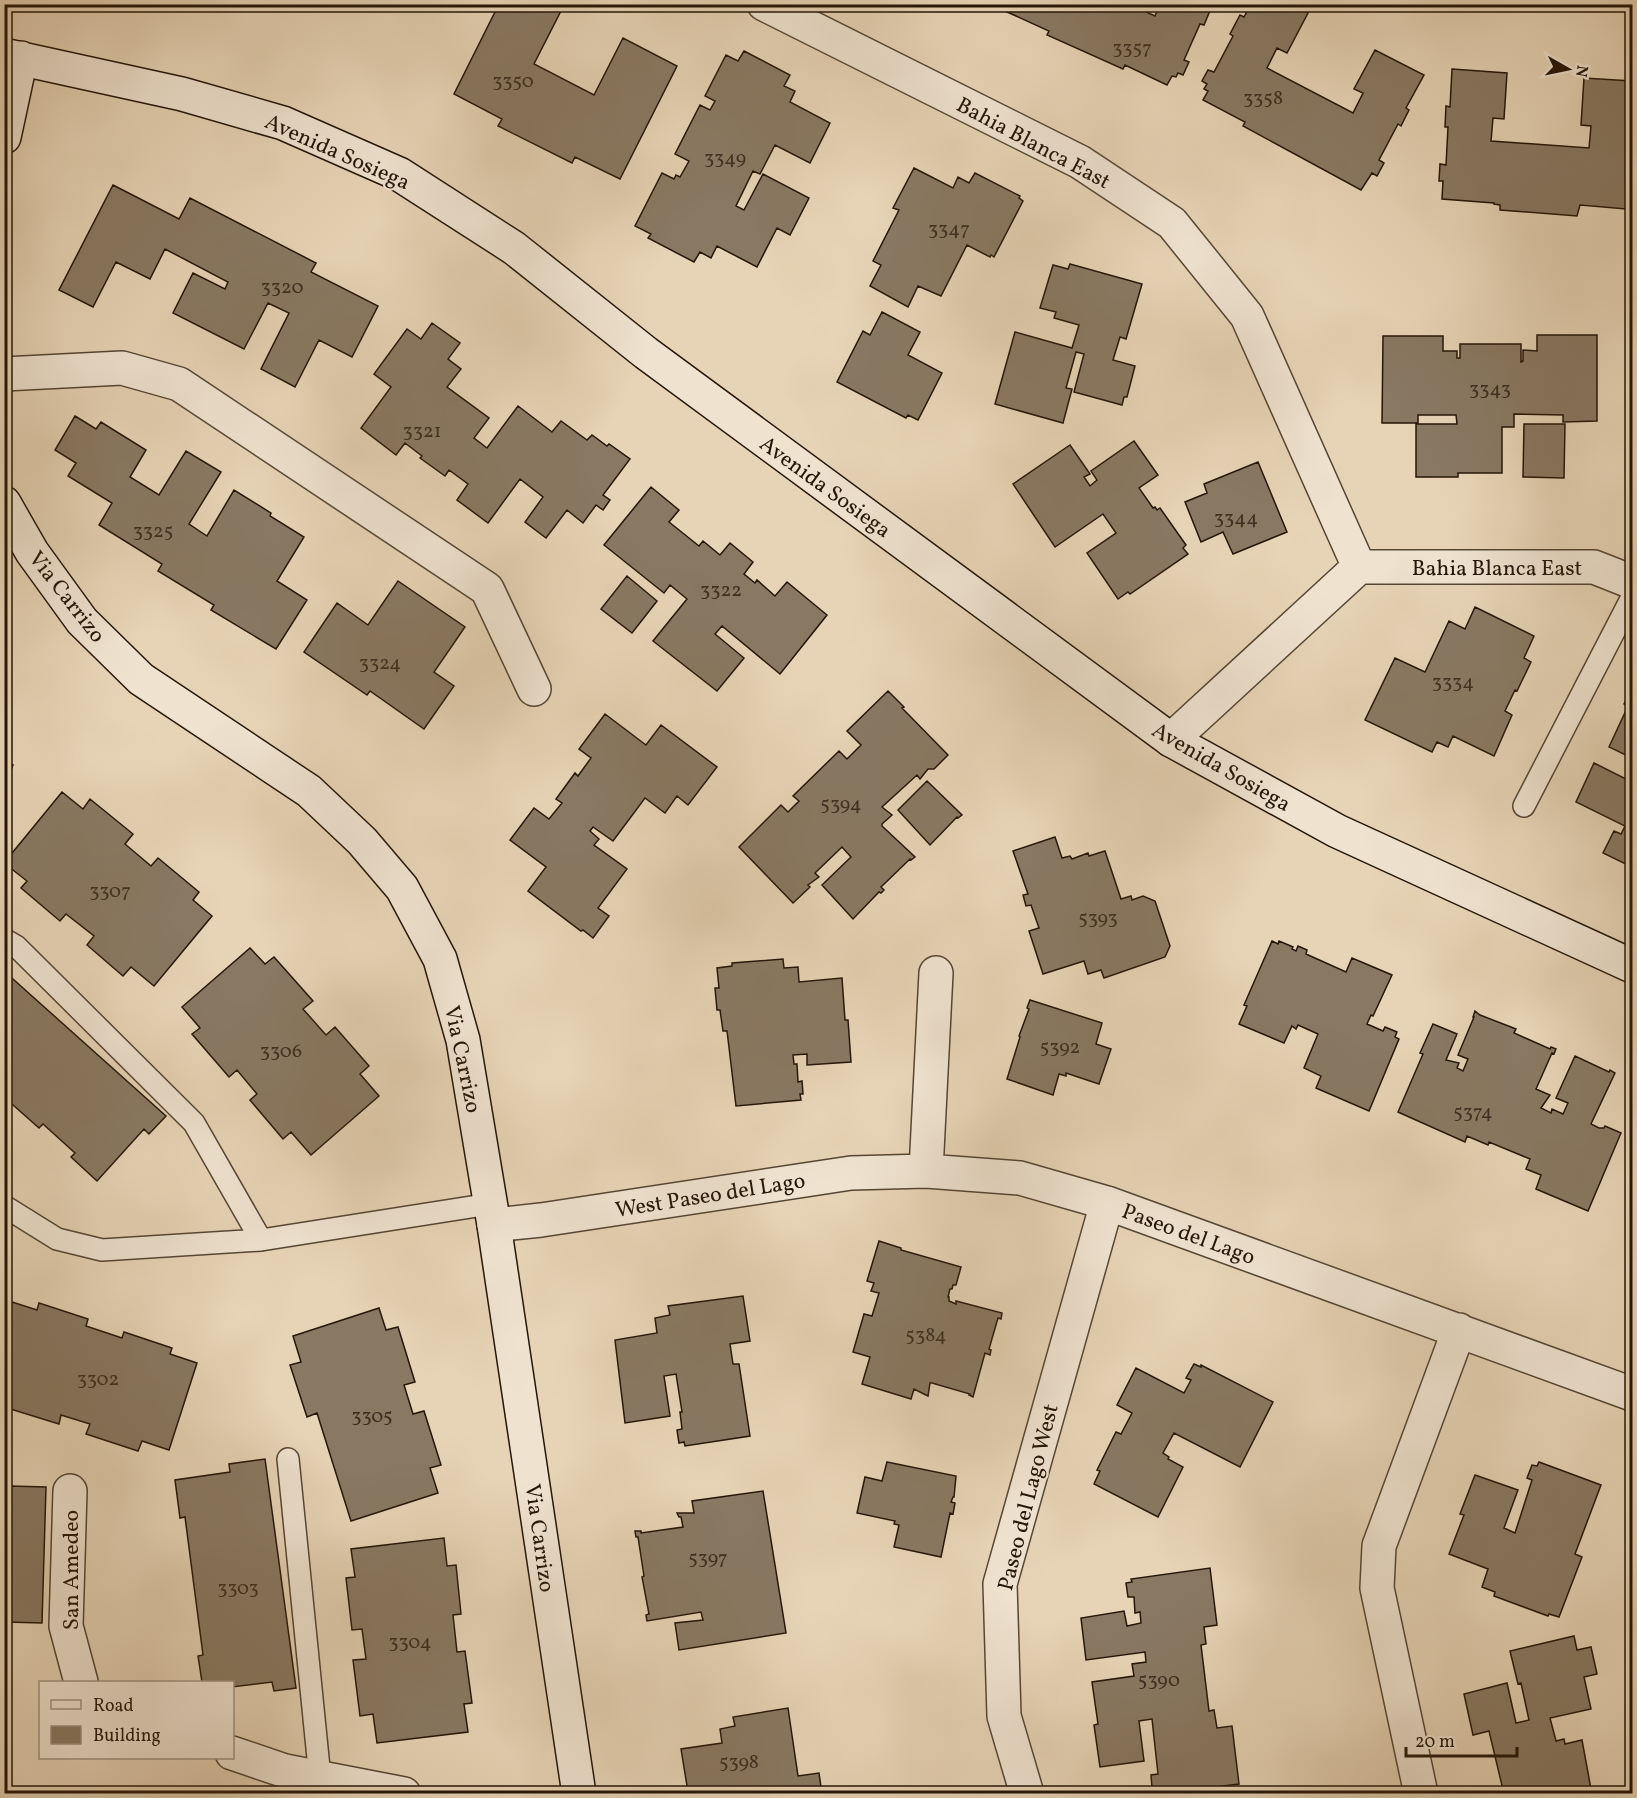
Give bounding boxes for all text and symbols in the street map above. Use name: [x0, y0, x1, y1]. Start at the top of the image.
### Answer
house number: 3357: [1112, 35, 1152, 63]
north arrow: [1538, 39, 1598, 99]
text: N: [1569, 64, 1593, 79]
house number: 3350: [492, 68, 534, 96]
house number: 3358: [1243, 85, 1283, 113]
street label: Bahia Blanca East: [950, 90, 1116, 198]
street label: Avenida Sosiega: [259, 107, 415, 199]
house number: 3349: [704, 145, 746, 173]
house number: 3347: [928, 216, 970, 244]
house number: 3320: [261, 274, 303, 302]
house number: 3343: [1469, 376, 1511, 404]
house number: 3321: [403, 418, 441, 446]
street label: Avenida Sosiega: [752, 430, 897, 546]
house number: 3344: [1214, 505, 1258, 533]
house number: 3325: [133, 518, 173, 546]
street label: Via Carrizo: [20, 545, 112, 650]
street label: Bahia Blanca East: [1412, 554, 1583, 585]
house number: 3322: [700, 577, 742, 605]
house number: 3324: [359, 650, 401, 678]
house number: 3334: [1432, 669, 1474, 697]
street label: Avenida Sosiega: [1145, 716, 1296, 821]
house number: 5394: [820, 791, 862, 819]
house number: 3307: [89, 878, 131, 906]
house number: 5393: [1078, 905, 1118, 933]
street label: Via Carrizo: [435, 1003, 488, 1116]
house number: 5392: [1040, 1034, 1080, 1062]
house number: 3306: [260, 1038, 302, 1066]
house number: 5374: [1453, 1099, 1493, 1127]
street label: West Paseo del Lago: [613, 1166, 808, 1227]
street label: Paseo del Lago: [1117, 1197, 1259, 1274]
house number: 5384: [905, 1322, 947, 1350]
house number: 3302: [77, 1366, 119, 1394]
street label: Paseo del Lago West: [991, 1401, 1068, 1594]
house number: 3305: [351, 1403, 393, 1431]
street label: Via Carrizo: [516, 1482, 561, 1595]
street label: San Amedeo: [57, 1510, 88, 1630]
house number: 5397: [688, 1545, 728, 1573]
house number: 3303: [217, 1575, 259, 1603]
house number: 3304: [388, 1629, 432, 1657]
house number: 5390: [1138, 1667, 1180, 1695]
legend: [39, 1681, 234, 1759]
text: Road: [93, 1694, 134, 1719]
scale bar: [1406, 1720, 1517, 1758]
text: Building: [93, 1724, 161, 1749]
text: 20 m: [1415, 1730, 1455, 1755]
house number: 5398: [719, 1749, 759, 1777]

